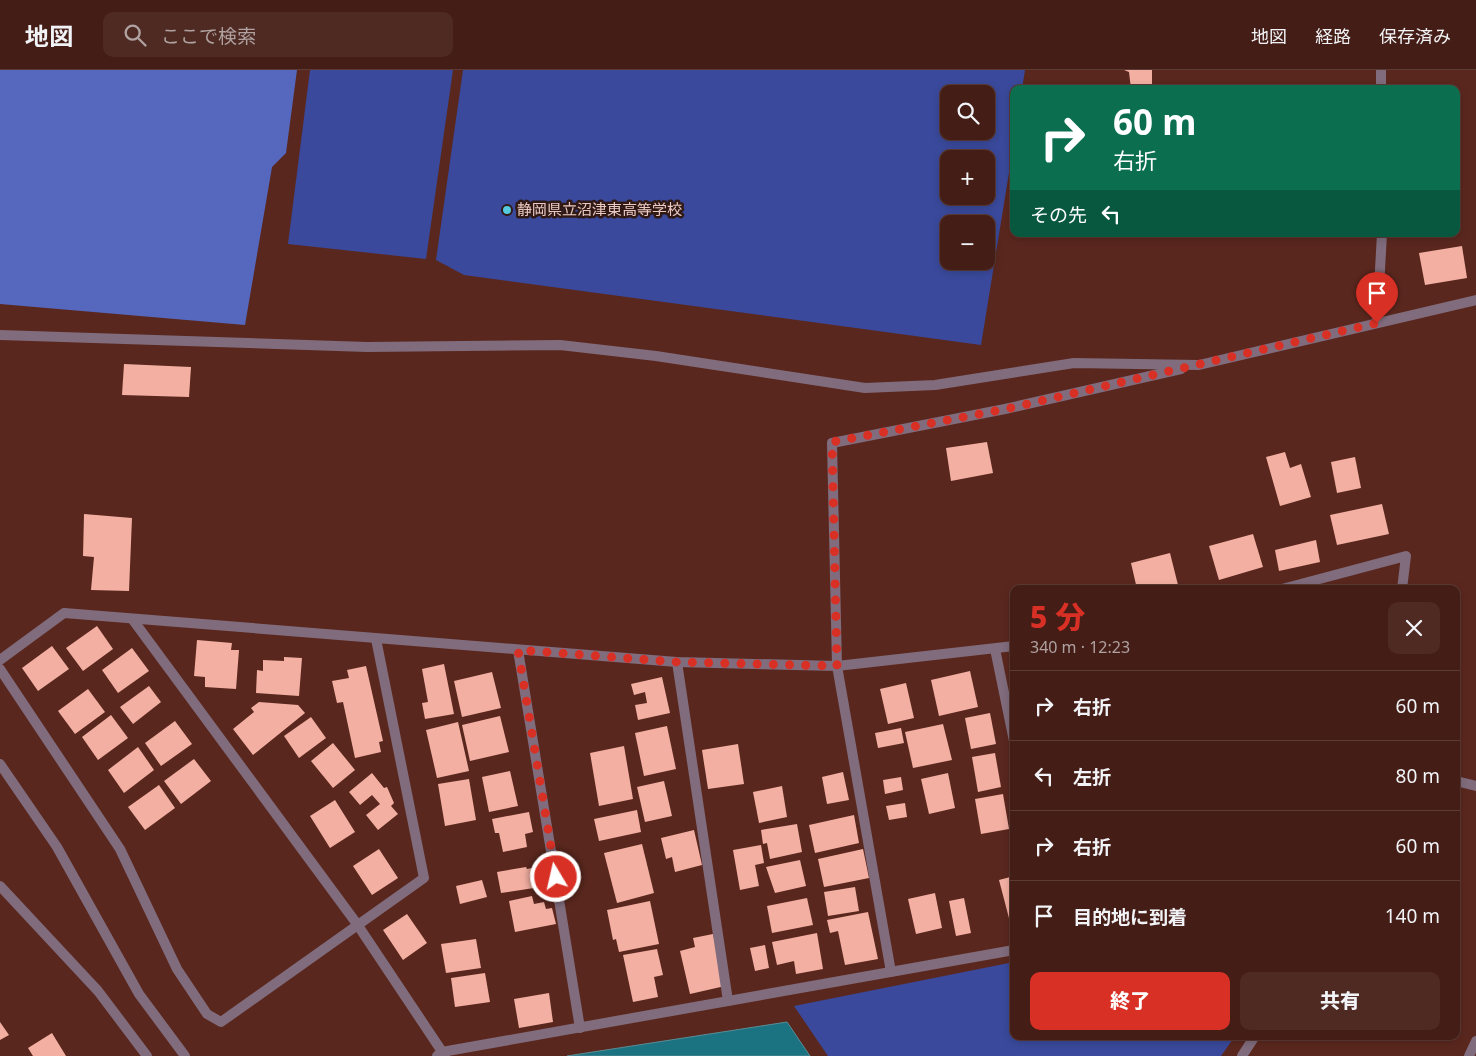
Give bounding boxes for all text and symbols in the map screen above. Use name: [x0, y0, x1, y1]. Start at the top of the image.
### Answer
search box: [103, 12, 453, 57]
text: 地図: [25, 19, 73, 52]
icon: search: [121, 21, 149, 49]
text: ここで検索: [161, 23, 256, 49]
text: 地図: [1251, 24, 1287, 48]
text: 経路: [1315, 24, 1351, 48]
text: 保存済み: [1379, 24, 1451, 48]
map controls: [940, 85, 995, 270]
button: search: [940, 85, 995, 140]
text: 60 m: [1113, 98, 1196, 145]
icon: right: [1030, 105, 1095, 170]
text: 右折: [1113, 145, 1157, 175]
button: +: [940, 150, 995, 205]
place label: 静岡県立沼津東高等学校: [517, 199, 682, 219]
icon: left: [1097, 200, 1125, 228]
text: その先: [1030, 202, 1087, 228]
marker: 静岡県立沼津東高等学校: [501, 204, 513, 216]
button: −: [940, 215, 995, 270]
pin: [1356, 272, 1398, 323]
icon: arrive: [1363, 279, 1391, 307]
text: 5 分: [1030, 596, 1085, 637]
button: close: [1388, 602, 1440, 654]
text: 340 m · 12:23: [1030, 636, 1130, 658]
icon: right: [1030, 692, 1058, 720]
text: 60 m: [1396, 693, 1440, 719]
text: 右折: [1073, 694, 1111, 720]
icon: left: [1030, 762, 1058, 790]
text: 80 m: [1396, 763, 1440, 789]
text: 左折: [1073, 764, 1111, 790]
icon: right: [1030, 832, 1058, 860]
text: 60 m: [1396, 833, 1440, 859]
text: 右折: [1073, 834, 1111, 860]
position arrow: [529, 850, 581, 902]
icon: arrive: [1030, 902, 1058, 930]
text: 140 m: [1385, 903, 1440, 929]
text: 目的地に到着: [1073, 904, 1187, 930]
button: 終了: [1030, 972, 1230, 1030]
button: 共有: [1240, 972, 1440, 1030]

